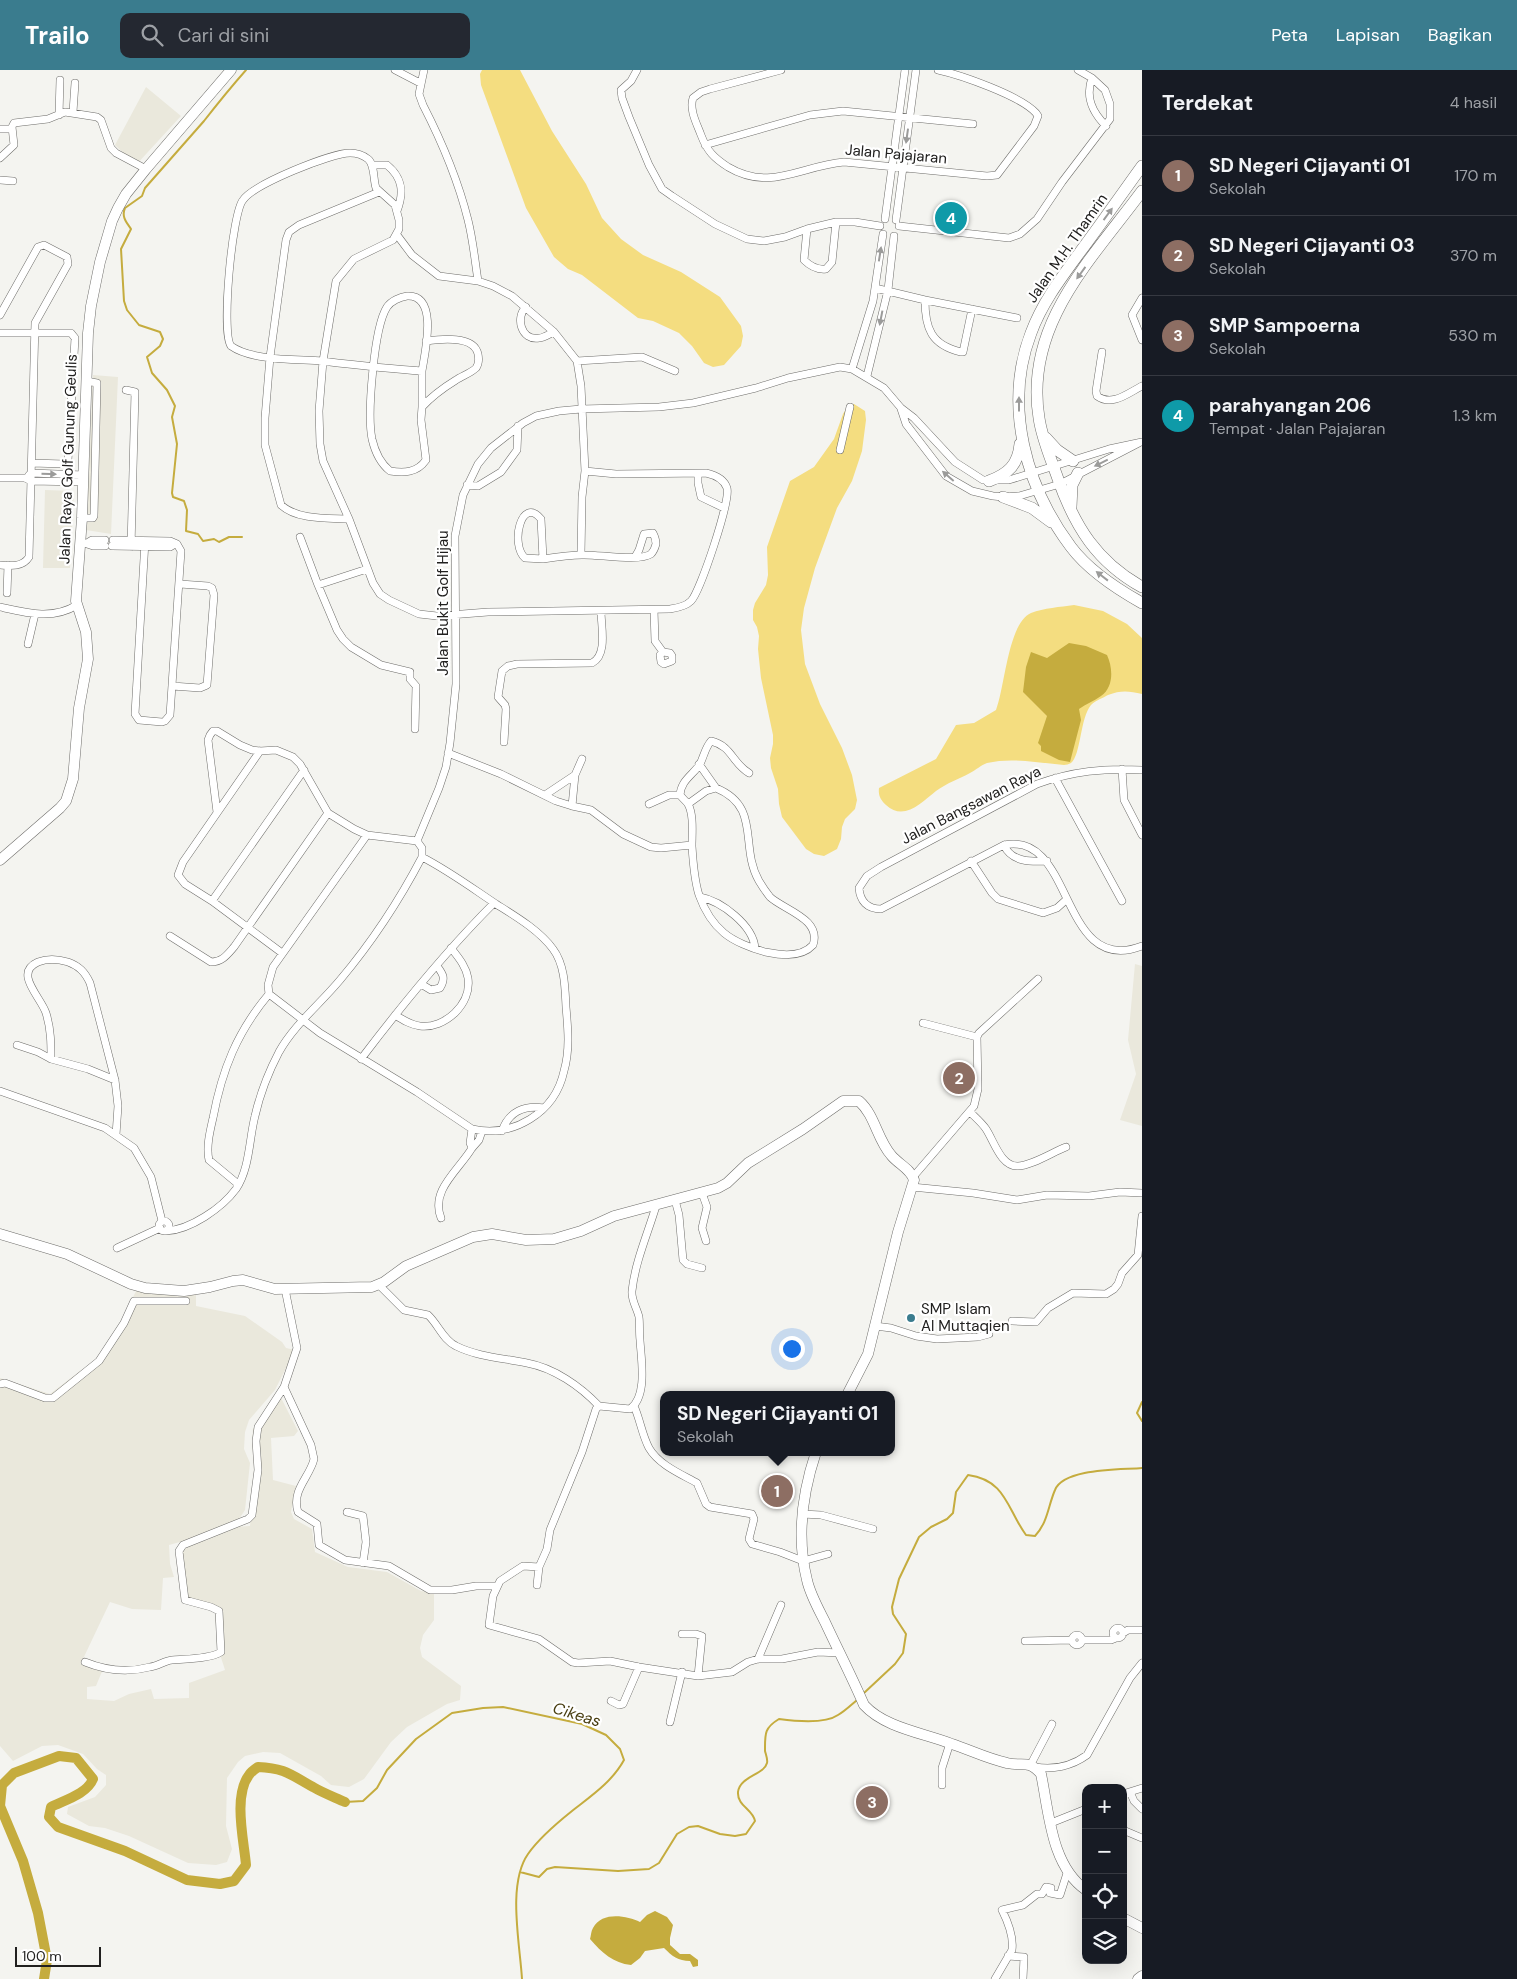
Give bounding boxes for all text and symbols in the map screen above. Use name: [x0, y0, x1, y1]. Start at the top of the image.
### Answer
search box: [120, 13, 470, 58]
text: Trailo: [25, 20, 90, 51]
icon: search: [138, 21, 166, 49]
text: Cari di sini: [178, 23, 269, 48]
text: Peta: [1271, 23, 1308, 47]
text: Lapisan: [1336, 23, 1400, 47]
text: Bagikan: [1428, 23, 1492, 47]
text: Terdekat: [1162, 89, 1253, 117]
text: 4 hasil: [1450, 92, 1497, 113]
one-way arrow: [903, 128, 911, 144]
street label: Jalan Pajajaran: [844, 140, 948, 168]
text: SD Negeri Cijayanti 01: [1209, 153, 1410, 178]
text: 1: [1175, 165, 1181, 186]
text: 170 m: [1454, 165, 1497, 186]
text: Sekolah: [1209, 178, 1266, 199]
street label: Jalan M.H. Thamrin: [1022, 189, 1112, 307]
pin: 4: [935, 199, 967, 237]
one-way arrow: [1103, 207, 1113, 221]
text: SD Negeri Cijayanti 03: [1209, 233, 1415, 258]
one-way arrow: [876, 245, 884, 261]
text: 2: [1173, 245, 1183, 266]
text: 370 m: [1450, 245, 1497, 266]
text: Sekolah: [1209, 258, 1266, 279]
one-way arrow: [1077, 266, 1087, 279]
one-way arrow: [877, 310, 885, 326]
text: SMP Sampoerna: [1209, 313, 1360, 338]
text: 3: [1173, 325, 1183, 346]
text: 530 m: [1448, 325, 1497, 346]
text: Sekolah: [1209, 338, 1266, 359]
street label: Jalan Raya Golf Gunung Geulis: [54, 354, 82, 564]
text: parahyangan 206: [1209, 393, 1371, 418]
one-way arrow: [1015, 396, 1023, 412]
text: 4: [1173, 405, 1183, 426]
text: 1.3 km: [1453, 405, 1497, 426]
text: Tempat · Jalan Pajajaran: [1209, 418, 1385, 439]
one-way arrow: [1094, 459, 1108, 467]
one-way arrow: [41, 470, 57, 478]
one-way arrow: [941, 471, 954, 482]
street label: Jalan Bukit Golf Hijau: [433, 530, 453, 676]
one-way arrow: [1096, 571, 1109, 582]
street label: Jalan Bangsawan Raya: [898, 761, 1044, 849]
pin: 2: [943, 1059, 975, 1097]
place label: SMP Islam Al Muttaqien: [921, 1299, 1010, 1336]
marker: SMP Islam Al Muttaqien: [905, 1312, 917, 1324]
your location: [779, 1336, 805, 1362]
popup: [660, 1391, 895, 1456]
text: SD Negeri Cijayanti 01: [677, 1401, 878, 1426]
text: Sekolah: [677, 1426, 734, 1447]
pin: 1: [761, 1472, 793, 1510]
water label: Cikeas: [550, 1697, 603, 1732]
pin: 3: [856, 1783, 888, 1821]
map controls: [1082, 1784, 1127, 1964]
button: +: [1082, 1784, 1127, 1829]
button: −: [1082, 1829, 1127, 1874]
button: locate: [1082, 1874, 1127, 1919]
button: layers: [1082, 1919, 1127, 1964]
scale bar: [15, 1944, 101, 1967]
text: 100 m: [22, 1947, 62, 1965]

